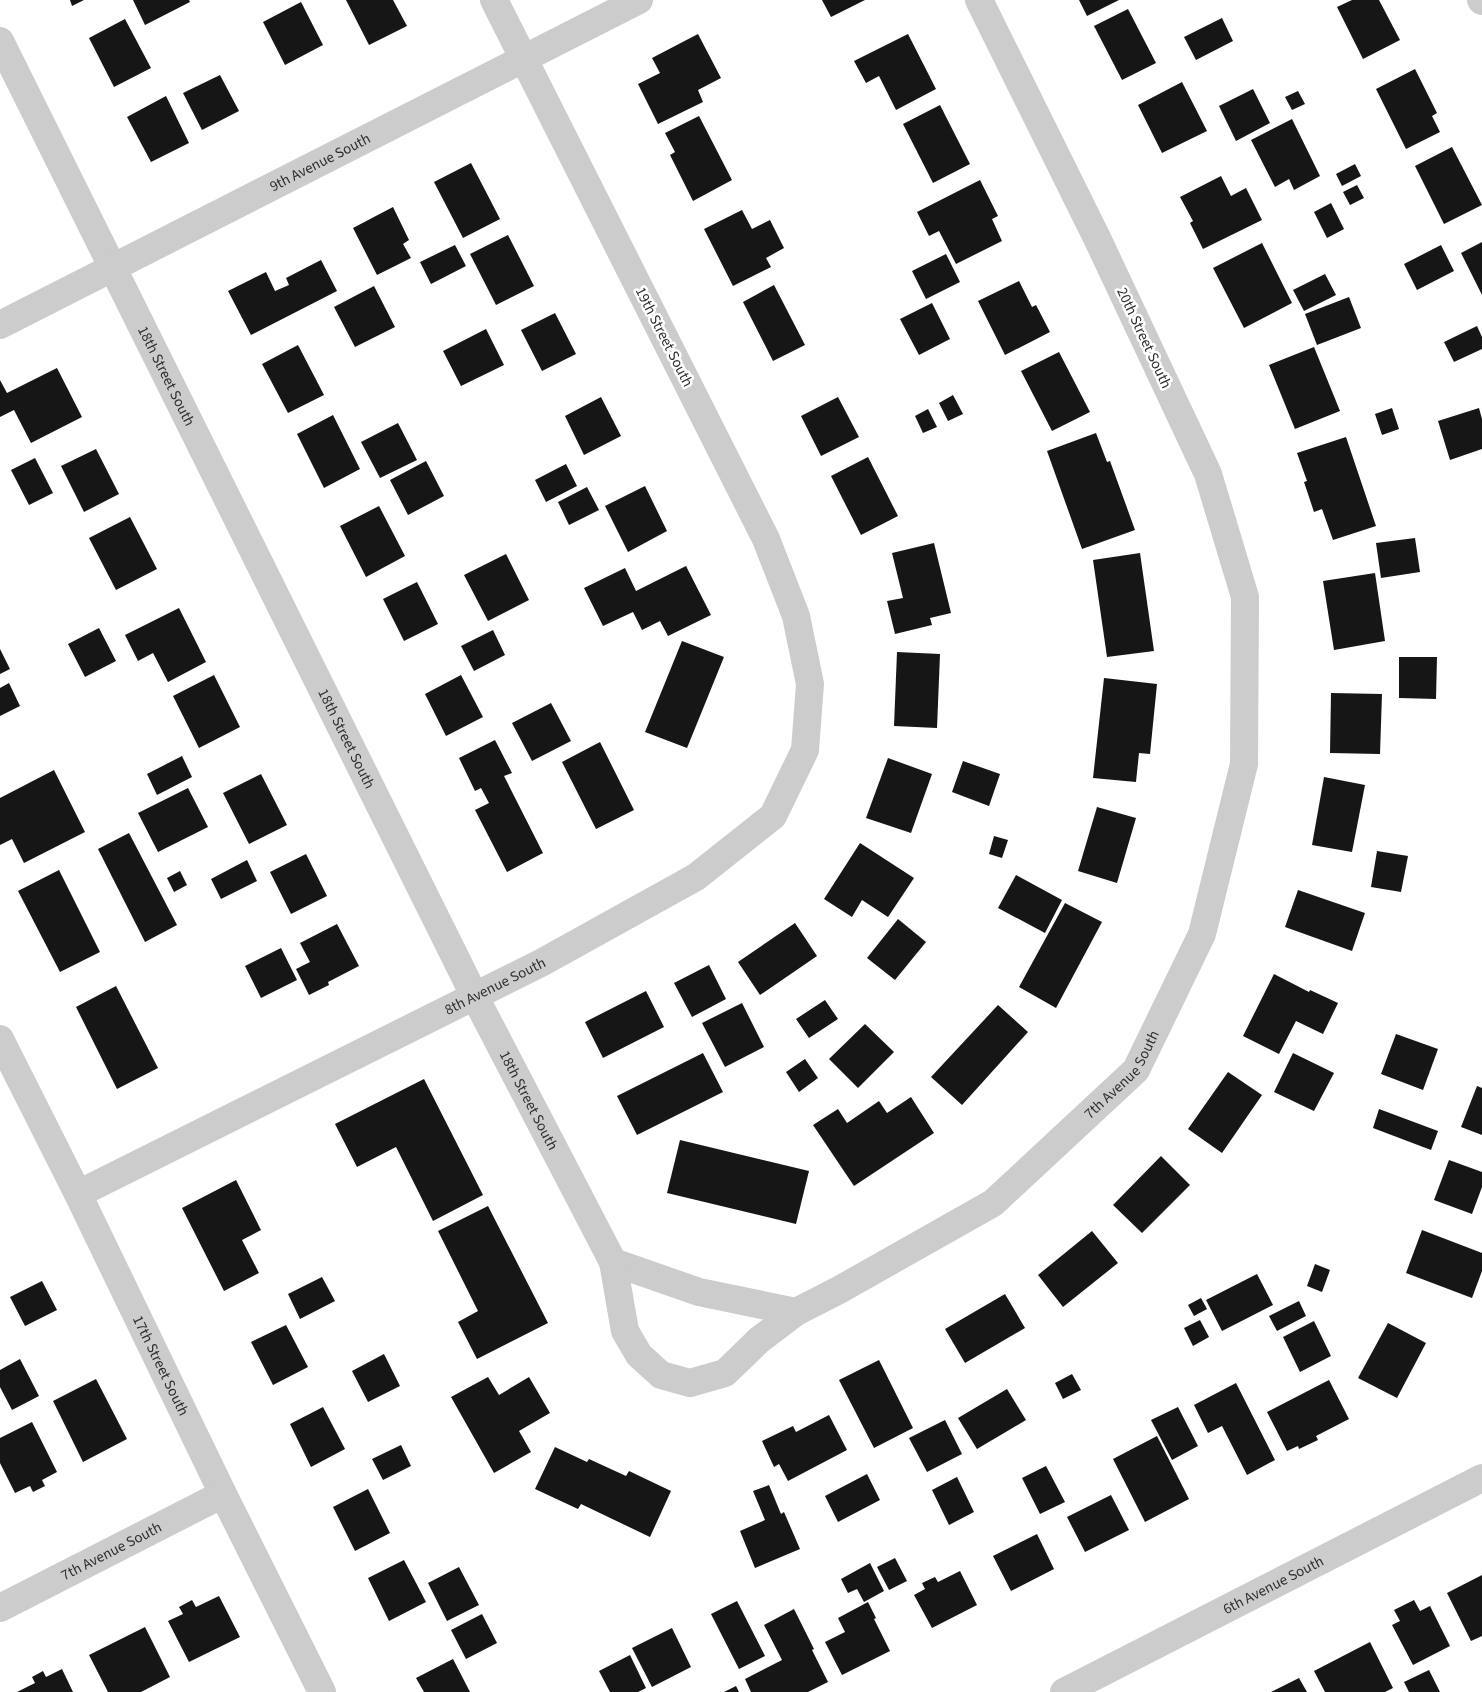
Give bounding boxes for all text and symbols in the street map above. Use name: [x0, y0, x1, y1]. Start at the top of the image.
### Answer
street label: 9th Avenue South: [266, 128, 374, 197]
street label: 19th Street South: [630, 284, 698, 390]
street label: 20th Street South: [1111, 284, 1177, 392]
street label: 18th Street South: [133, 322, 200, 430]
street label: 18th Street South: [313, 685, 380, 792]
street label: 8th Avenue South: [441, 952, 549, 1020]
street label: 7th Avenue South: [1079, 1027, 1164, 1124]
street label: 18th Street South: [494, 1047, 563, 1154]
street label: 17th Street South: [128, 1312, 194, 1419]
street label: 7th Avenue South: [57, 1517, 165, 1586]
street label: 6th Avenue South: [1219, 1550, 1327, 1619]

